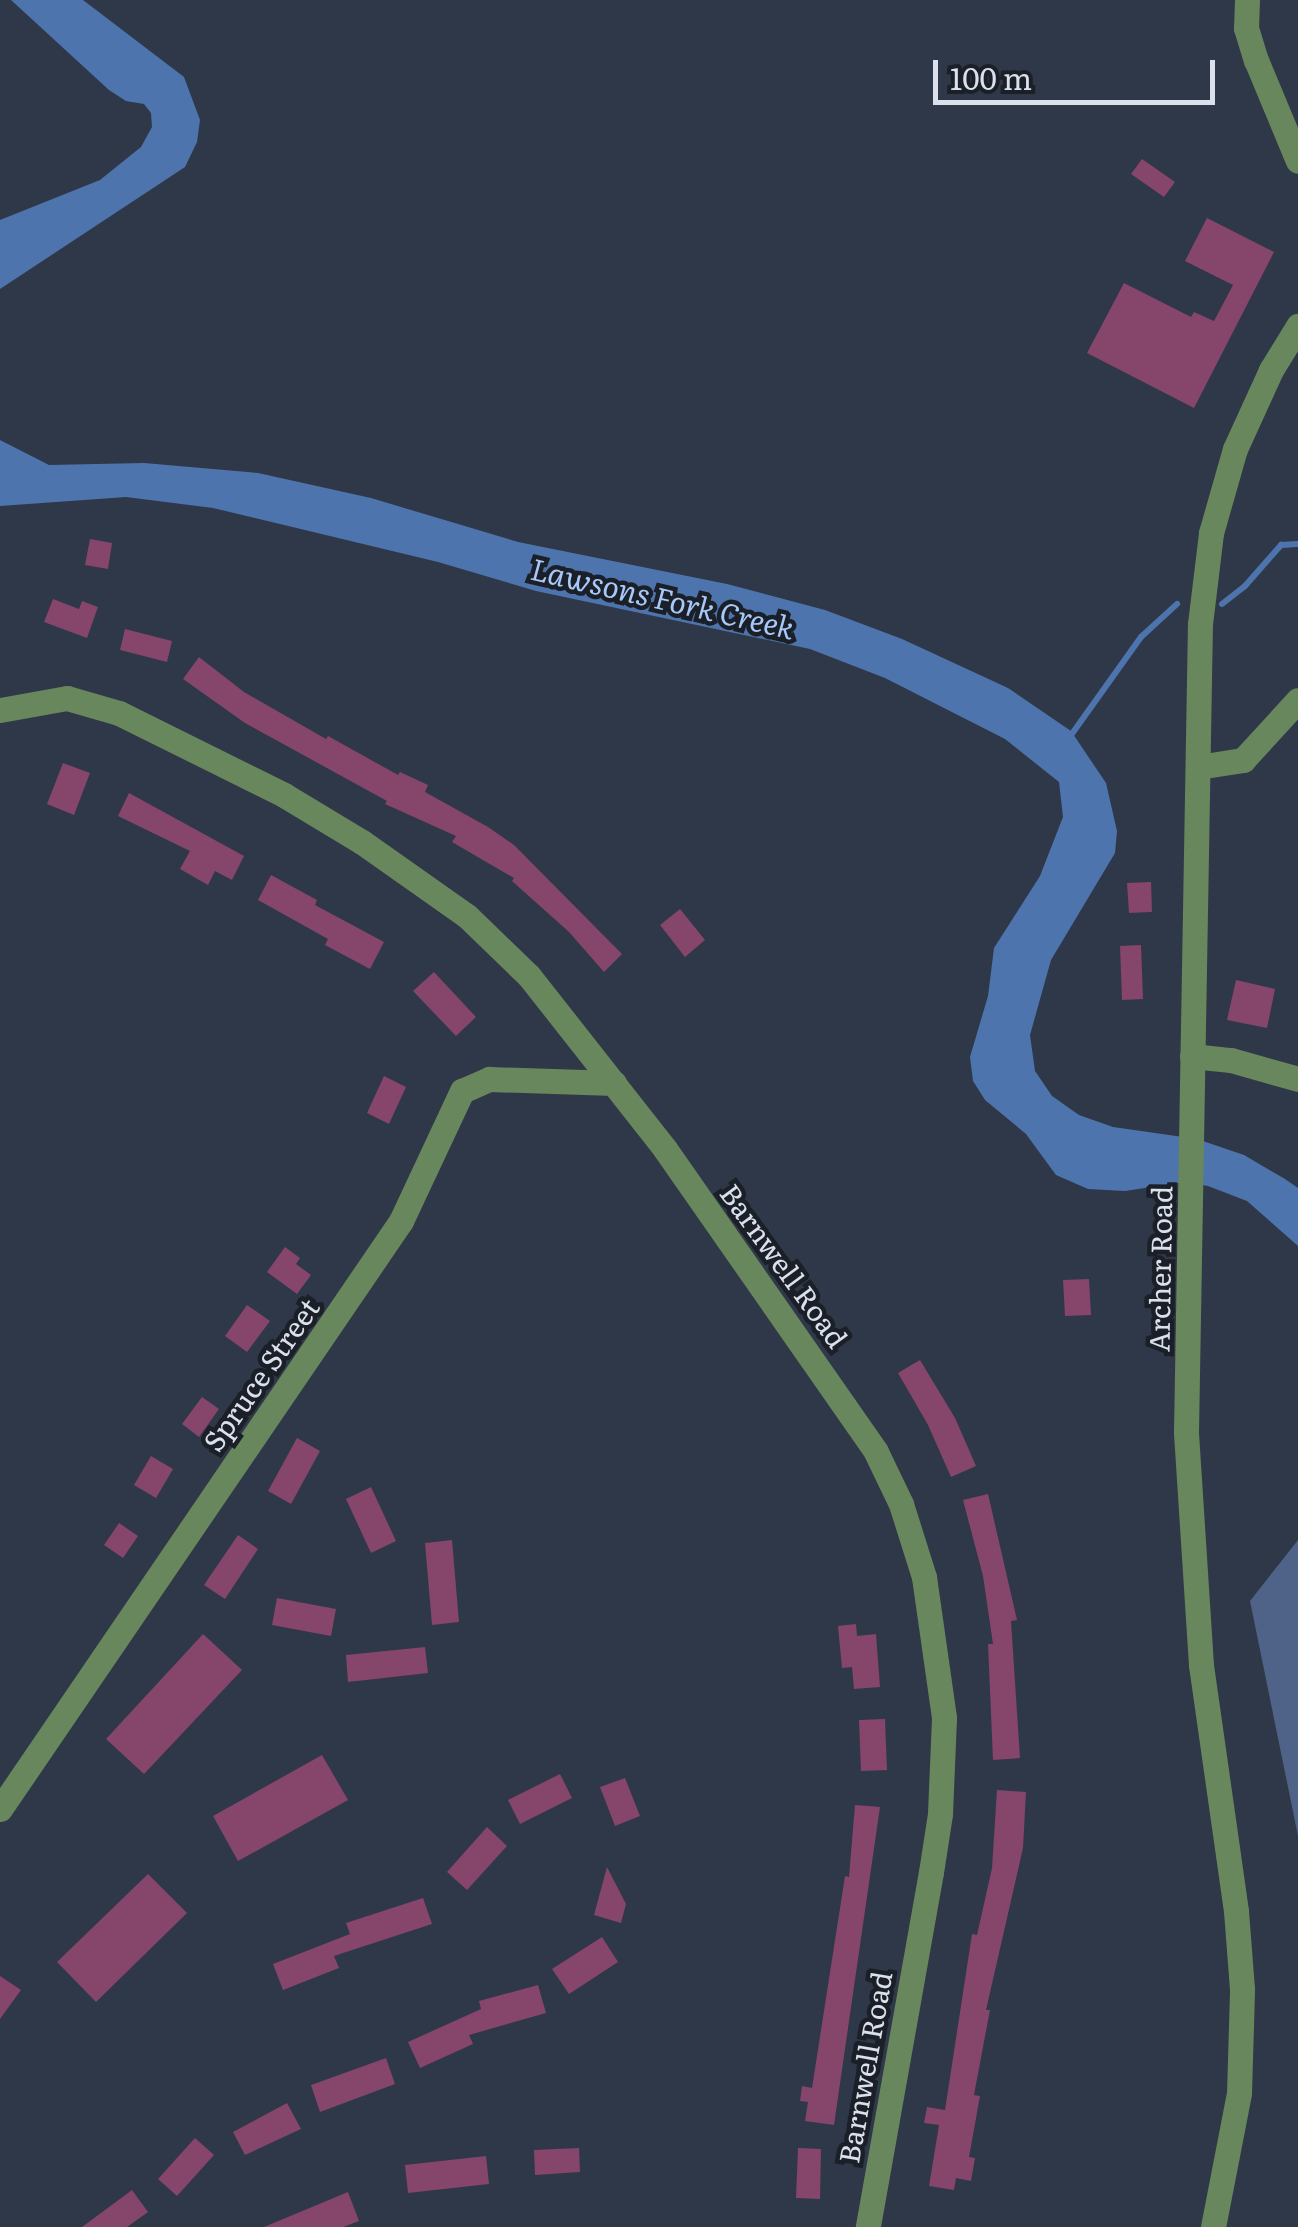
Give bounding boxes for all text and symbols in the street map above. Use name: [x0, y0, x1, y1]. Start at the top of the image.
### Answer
scale bar: [938, 40, 1220, 102]
text: 100 m: [950, 55, 1032, 99]
water label: Lawsons Fork Creek: [528, 549, 798, 645]
street label: Barnwell Road: [714, 1177, 856, 1353]
street label: Archer Road: [1141, 1186, 1177, 1352]
street label: Spruce Street: [195, 1291, 325, 1457]
street label: Barnwell Road: [831, 1969, 897, 2165]

